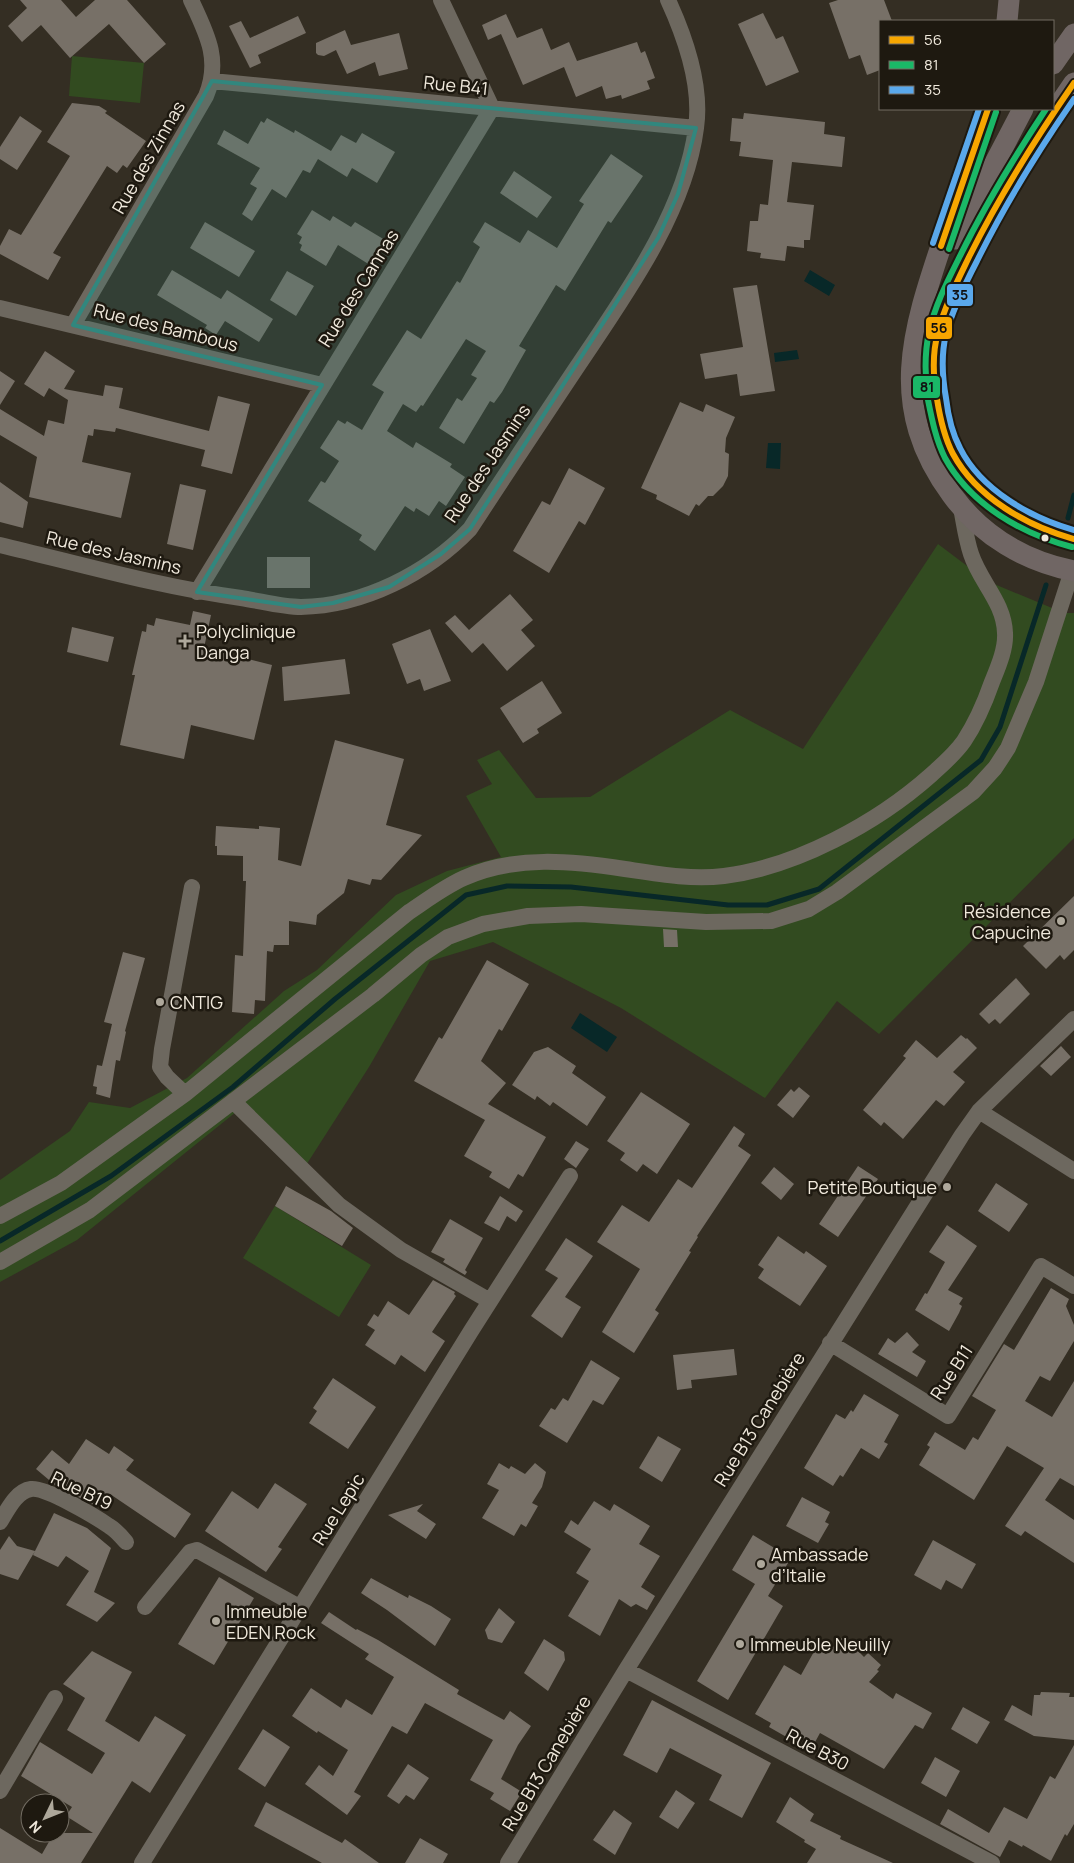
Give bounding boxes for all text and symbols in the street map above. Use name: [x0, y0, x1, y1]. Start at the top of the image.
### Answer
legend: [879, 20, 1054, 110]
text: 56: [924, 29, 942, 50]
text: 81: [924, 54, 939, 75]
street label: Rue B41: [423, 70, 489, 100]
text: 35: [924, 79, 941, 100]
street label: Rue des Zinnas: [106, 96, 190, 218]
street label: Rue des Cannas: [312, 225, 404, 351]
line badge: 35: [946, 283, 974, 307]
text: 35: [952, 285, 968, 304]
street label: Rue des Bambous: [91, 297, 241, 357]
line badge: 56: [925, 316, 953, 340]
text: 56: [931, 318, 947, 337]
line badge: 81: [912, 375, 941, 399]
text: 81: [920, 377, 934, 396]
street label: Rue des Jasmins: [439, 399, 535, 527]
street label: Rue des Jasmins: [44, 525, 184, 579]
unlabelled marker: [1040, 533, 1050, 543]
place label: Polyclinique Danga: [196, 619, 296, 664]
marker: Polyclinique Danga: [178, 634, 192, 648]
place label: Résidence Capucine: [964, 899, 1051, 944]
marker: Résidence Capucine: [1055, 915, 1067, 927]
place label: CNTIG: [170, 990, 223, 1014]
marker: CNTIG: [154, 996, 166, 1008]
place label: Petite Boutique: [808, 1175, 937, 1199]
marker: Petite Boutique: [941, 1181, 953, 1193]
street label: Rue B11: [924, 1340, 978, 1404]
street label: Rue B13 Canebière: [708, 1347, 810, 1491]
street label: Rue B19: [47, 1465, 117, 1515]
street label: Rue Lepic: [307, 1469, 370, 1549]
place label: Ambassade d’Italie: [771, 1542, 868, 1587]
marker: Ambassade d’Italie: [755, 1558, 767, 1570]
place label: Immeuble EDEN Rock: [226, 1599, 316, 1644]
marker: Immeuble EDEN Rock: [210, 1615, 222, 1627]
place label: Immeuble Neuilly: [750, 1632, 891, 1656]
marker: Immeuble Neuilly: [734, 1638, 746, 1650]
street label: Rue B13 Canebière: [496, 1691, 596, 1835]
street label: Rue B30: [782, 1722, 854, 1776]
north arrow: [20, 1793, 70, 1843]
text: N: [25, 1817, 46, 1837]

